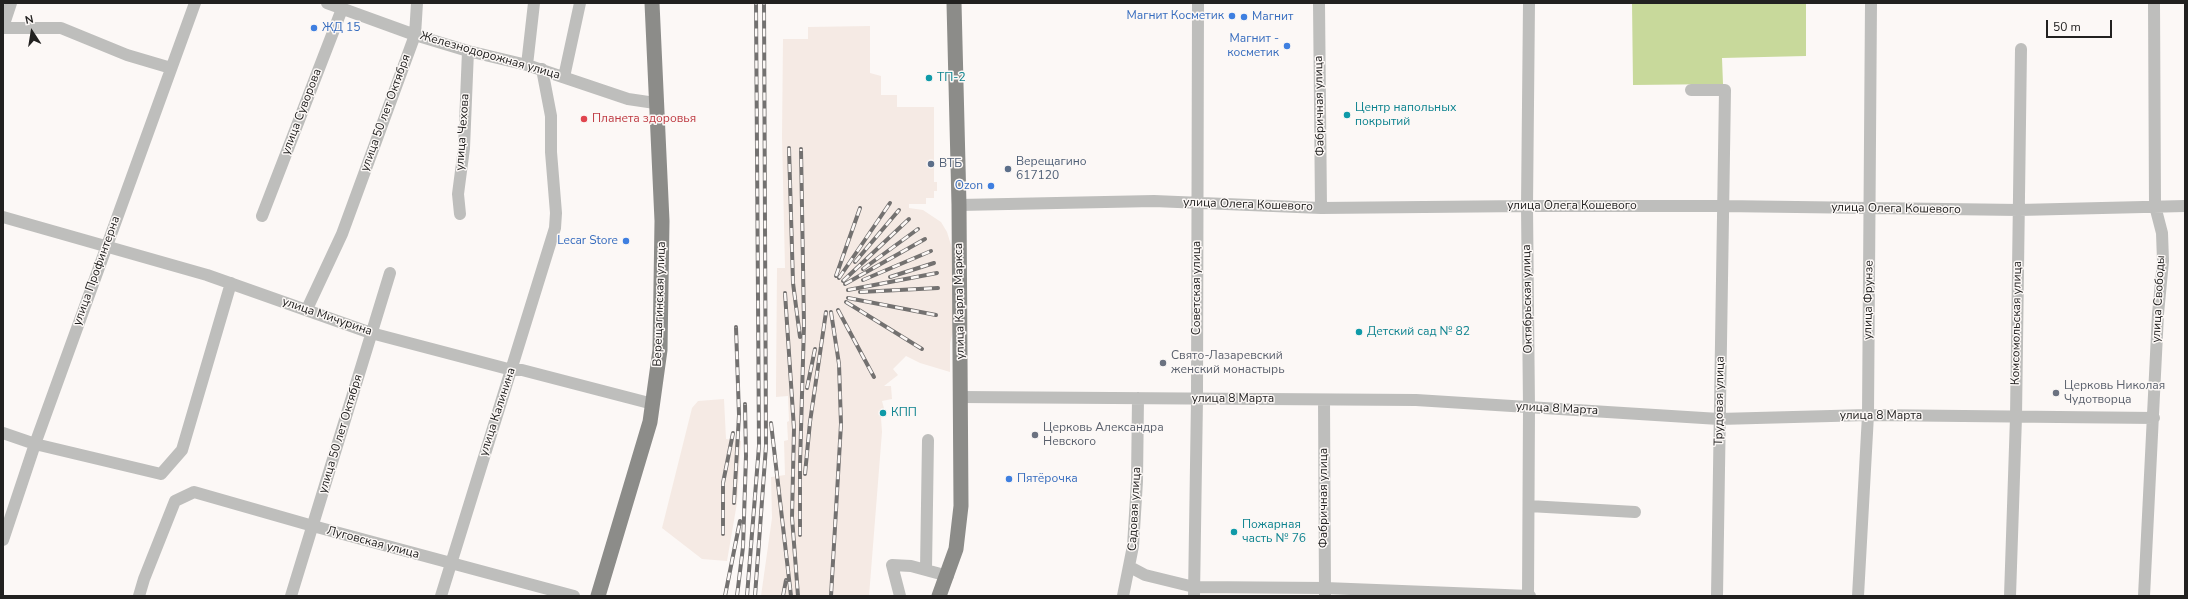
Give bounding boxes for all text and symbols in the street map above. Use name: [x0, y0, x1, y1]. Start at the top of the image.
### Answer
place label: Магнит Косметик: [1126, 9, 1224, 23]
place label: Магнит: [1252, 10, 1293, 24]
marker: Магнит Косметик: [1227, 11, 1237, 21]
north arrow: [12, 12, 52, 52]
text: N: [24, 12, 35, 28]
marker: Магнит: [1239, 12, 1249, 22]
scale bar: [2048, 12, 2114, 38]
text: 50 m: [2053, 19, 2081, 35]
place label: ЖД 15: [322, 21, 360, 35]
marker: ЖД 15: [309, 23, 319, 33]
street label: Железнодорожная улица: [418, 29, 562, 83]
place label: Магнит - косметик: [1227, 32, 1279, 60]
marker: Магнит - косметик: [1282, 41, 1292, 51]
street label: улица 50 лет Октября: [358, 52, 414, 174]
street label: Фабричная улица: [1312, 56, 1328, 156]
street label: улица Суворова: [279, 67, 325, 157]
place label: ТП-2: [937, 71, 966, 85]
marker: ТП-2: [924, 73, 934, 83]
street label: улица Чехова: [453, 93, 473, 171]
place label: Центр напольных покрытий: [1355, 101, 1456, 129]
marker: Центр напольных покрытий: [1342, 110, 1352, 120]
place label: Планета здоровья: [592, 112, 696, 126]
marker: Планета здоровья: [579, 114, 589, 124]
place label: Верещагино 617120: [1016, 155, 1087, 183]
place label: ВТБ: [939, 157, 962, 171]
marker: ВТБ: [926, 159, 936, 169]
marker: Верещагино 617120: [1003, 164, 1013, 174]
place label: Ozon: [955, 179, 983, 193]
marker: Ozon: [986, 181, 996, 191]
street label: улица Олега Кошевого: [1183, 196, 1313, 214]
street label: улица Олега Кошевого: [1507, 199, 1637, 213]
street label: улица Олега Кошевого: [1831, 201, 1961, 217]
street label: улица Профинтерна: [70, 214, 124, 328]
place label: Lecar Store: [557, 234, 618, 248]
marker: Lecar Store: [621, 236, 631, 246]
street label: Верещагинская улица: [651, 241, 669, 367]
street label: Советская улица: [1190, 241, 1204, 335]
street label: улица Карла Маркса: [952, 243, 968, 359]
street label: Октябрьская улица: [1520, 244, 1536, 354]
street label: улица Свободы: [2150, 255, 2168, 343]
street label: улица Фрунзе: [1861, 260, 1877, 340]
street label: Комсомольская улица: [2009, 261, 2025, 385]
street label: улица Мичурина: [280, 295, 374, 339]
place label: Детский сад № 82: [1367, 325, 1470, 339]
marker: Детский сад № 82: [1354, 327, 1364, 337]
place label: Свято-Лазаревский женский монастырь: [1171, 349, 1285, 377]
street label: Трудовая улица: [1712, 356, 1728, 446]
marker: Свято-Лазаревский женский монастырь: [1158, 358, 1168, 368]
street label: улица Калинина: [477, 366, 519, 458]
street label: улица 50 лет Октября: [316, 373, 366, 495]
place label: Церковь Николая Чудотворца: [2064, 379, 2165, 407]
marker: Церковь Николая Чудотворца: [2051, 388, 2061, 398]
street label: улица 8 Марта: [1192, 392, 1274, 406]
street label: улица 8 Марта: [1515, 400, 1599, 418]
place label: КПП: [891, 406, 917, 420]
marker: КПП: [878, 408, 888, 418]
street label: улица 8 Марта: [1840, 409, 1922, 423]
place label: Церковь Александра Невского: [1043, 421, 1164, 449]
marker: Церковь Александра Невского: [1030, 430, 1040, 440]
street label: Фабричная улица: [1317, 448, 1331, 548]
street label: Садовая улица: [1126, 466, 1144, 552]
place label: Пятёрочка: [1017, 472, 1078, 486]
marker: Пятёрочка: [1004, 474, 1014, 484]
place label: Пожарная часть № 76: [1242, 518, 1306, 546]
street label: Луговская улица: [325, 524, 421, 562]
marker: Пожарная часть № 76: [1229, 527, 1239, 537]

